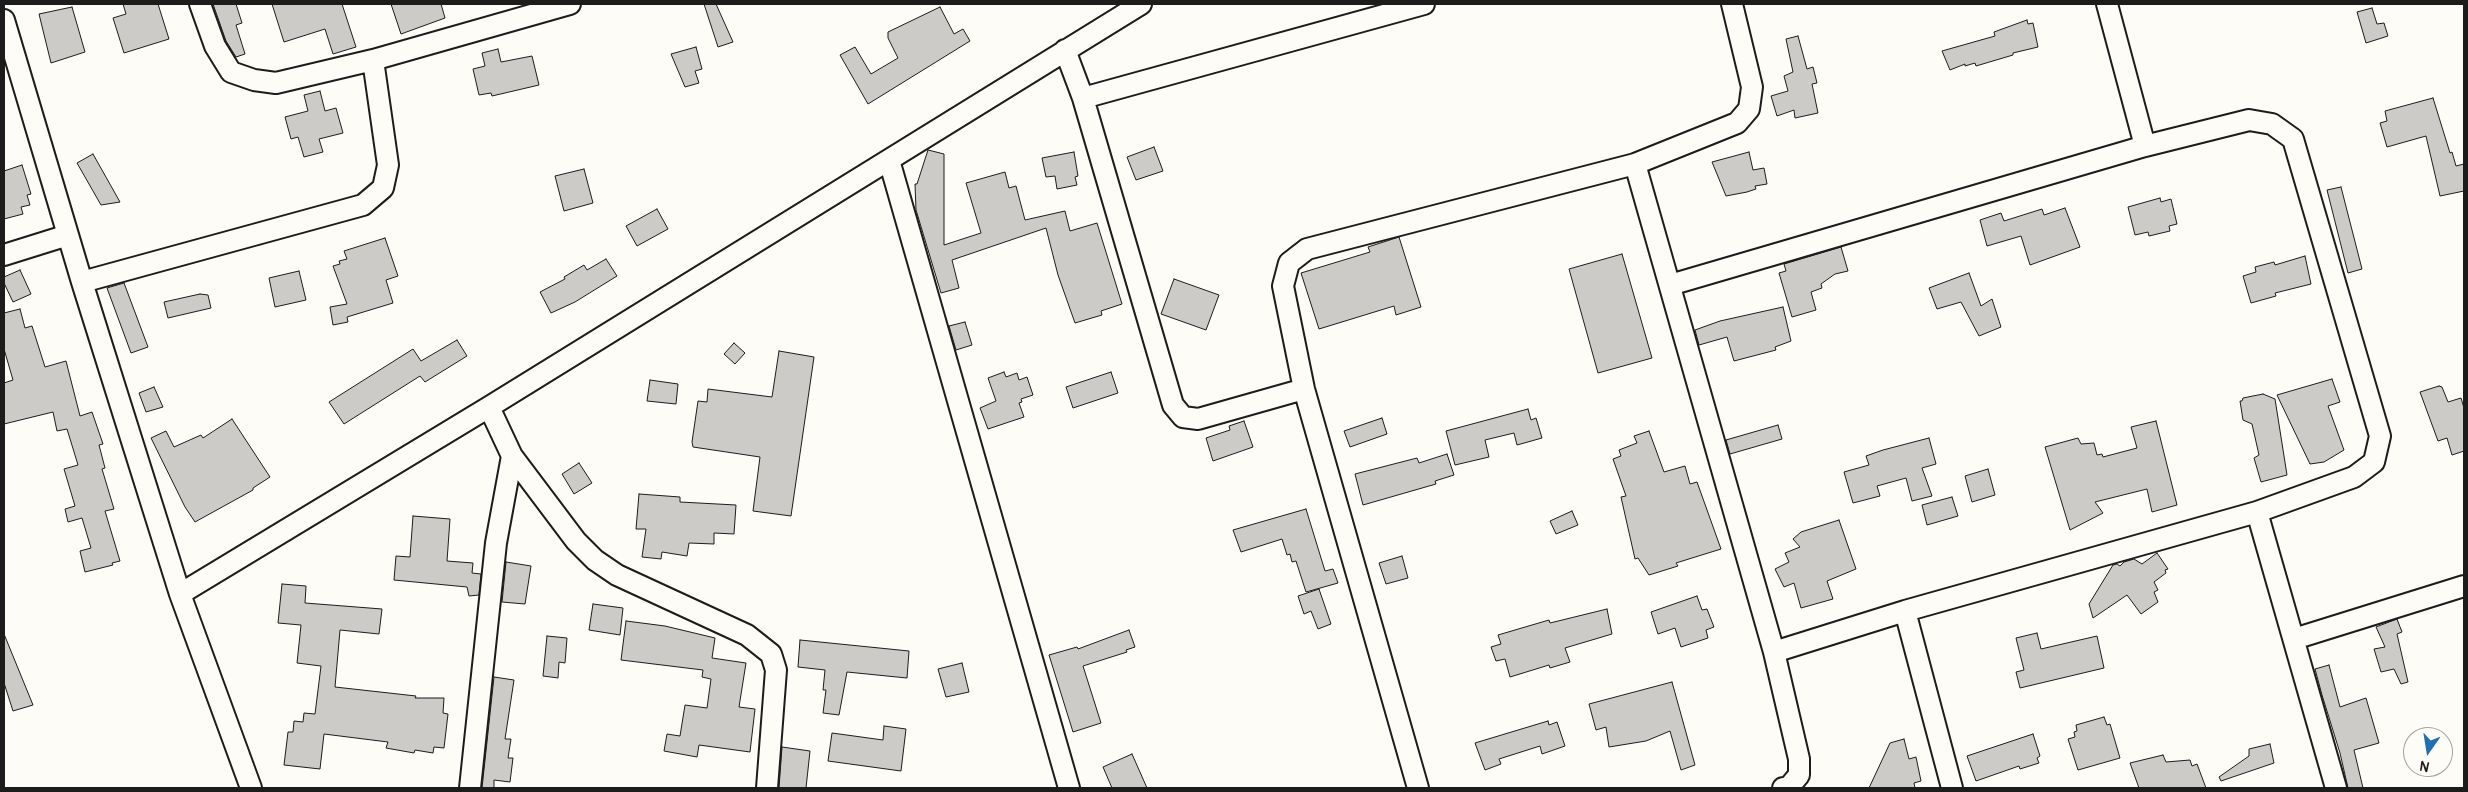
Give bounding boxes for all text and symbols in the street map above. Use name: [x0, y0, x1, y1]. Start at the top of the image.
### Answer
north arrow: [2403, 727, 2453, 777]
text: N: [2418, 757, 2431, 775]

